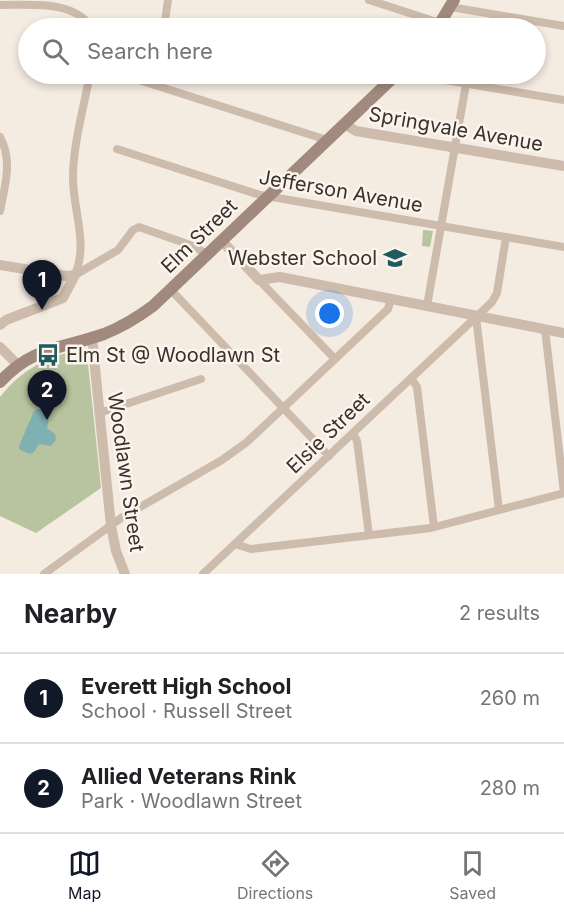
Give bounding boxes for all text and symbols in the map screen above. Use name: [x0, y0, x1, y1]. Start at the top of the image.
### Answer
search box: [18, 18, 546, 84]
icon: search: [39, 35, 72, 68]
text: Search here: [87, 38, 213, 64]
street label: Springvale Avenue: [367, 102, 545, 156]
street label: Jefferson Avenue: [257, 165, 425, 217]
street label: Elm Street: [156, 194, 242, 278]
school or university icon: Webster School: [382, 245, 408, 271]
place label: Webster School: [228, 246, 377, 270]
pin: 1: [22, 260, 62, 310]
your location: [315, 299, 344, 328]
bus stop icon: Elm St @ Woodlawn St: [35, 342, 61, 368]
place label: Elm St @ Woodlawn St: [66, 343, 281, 367]
pin: 2: [28, 370, 66, 420]
street label: Elsie Street: [282, 387, 375, 478]
street label: Woodlawn Street: [103, 390, 149, 554]
text: Nearby: [24, 598, 117, 629]
text: 2 results: [459, 601, 540, 625]
text: Everett High School: [81, 673, 292, 699]
text: 1: [39, 686, 48, 710]
text: 260 m: [480, 686, 540, 710]
text: School · Russell Street: [81, 699, 292, 723]
text: Allied Veterans Rink: [81, 763, 296, 789]
text: 2: [37, 776, 50, 800]
text: 280 m: [480, 776, 540, 800]
text: Park · Woodlawn Street: [81, 789, 302, 813]
tab: Map: [68, 847, 101, 903]
tab: Directions: [237, 847, 313, 903]
tab: Saved: [449, 847, 496, 903]

